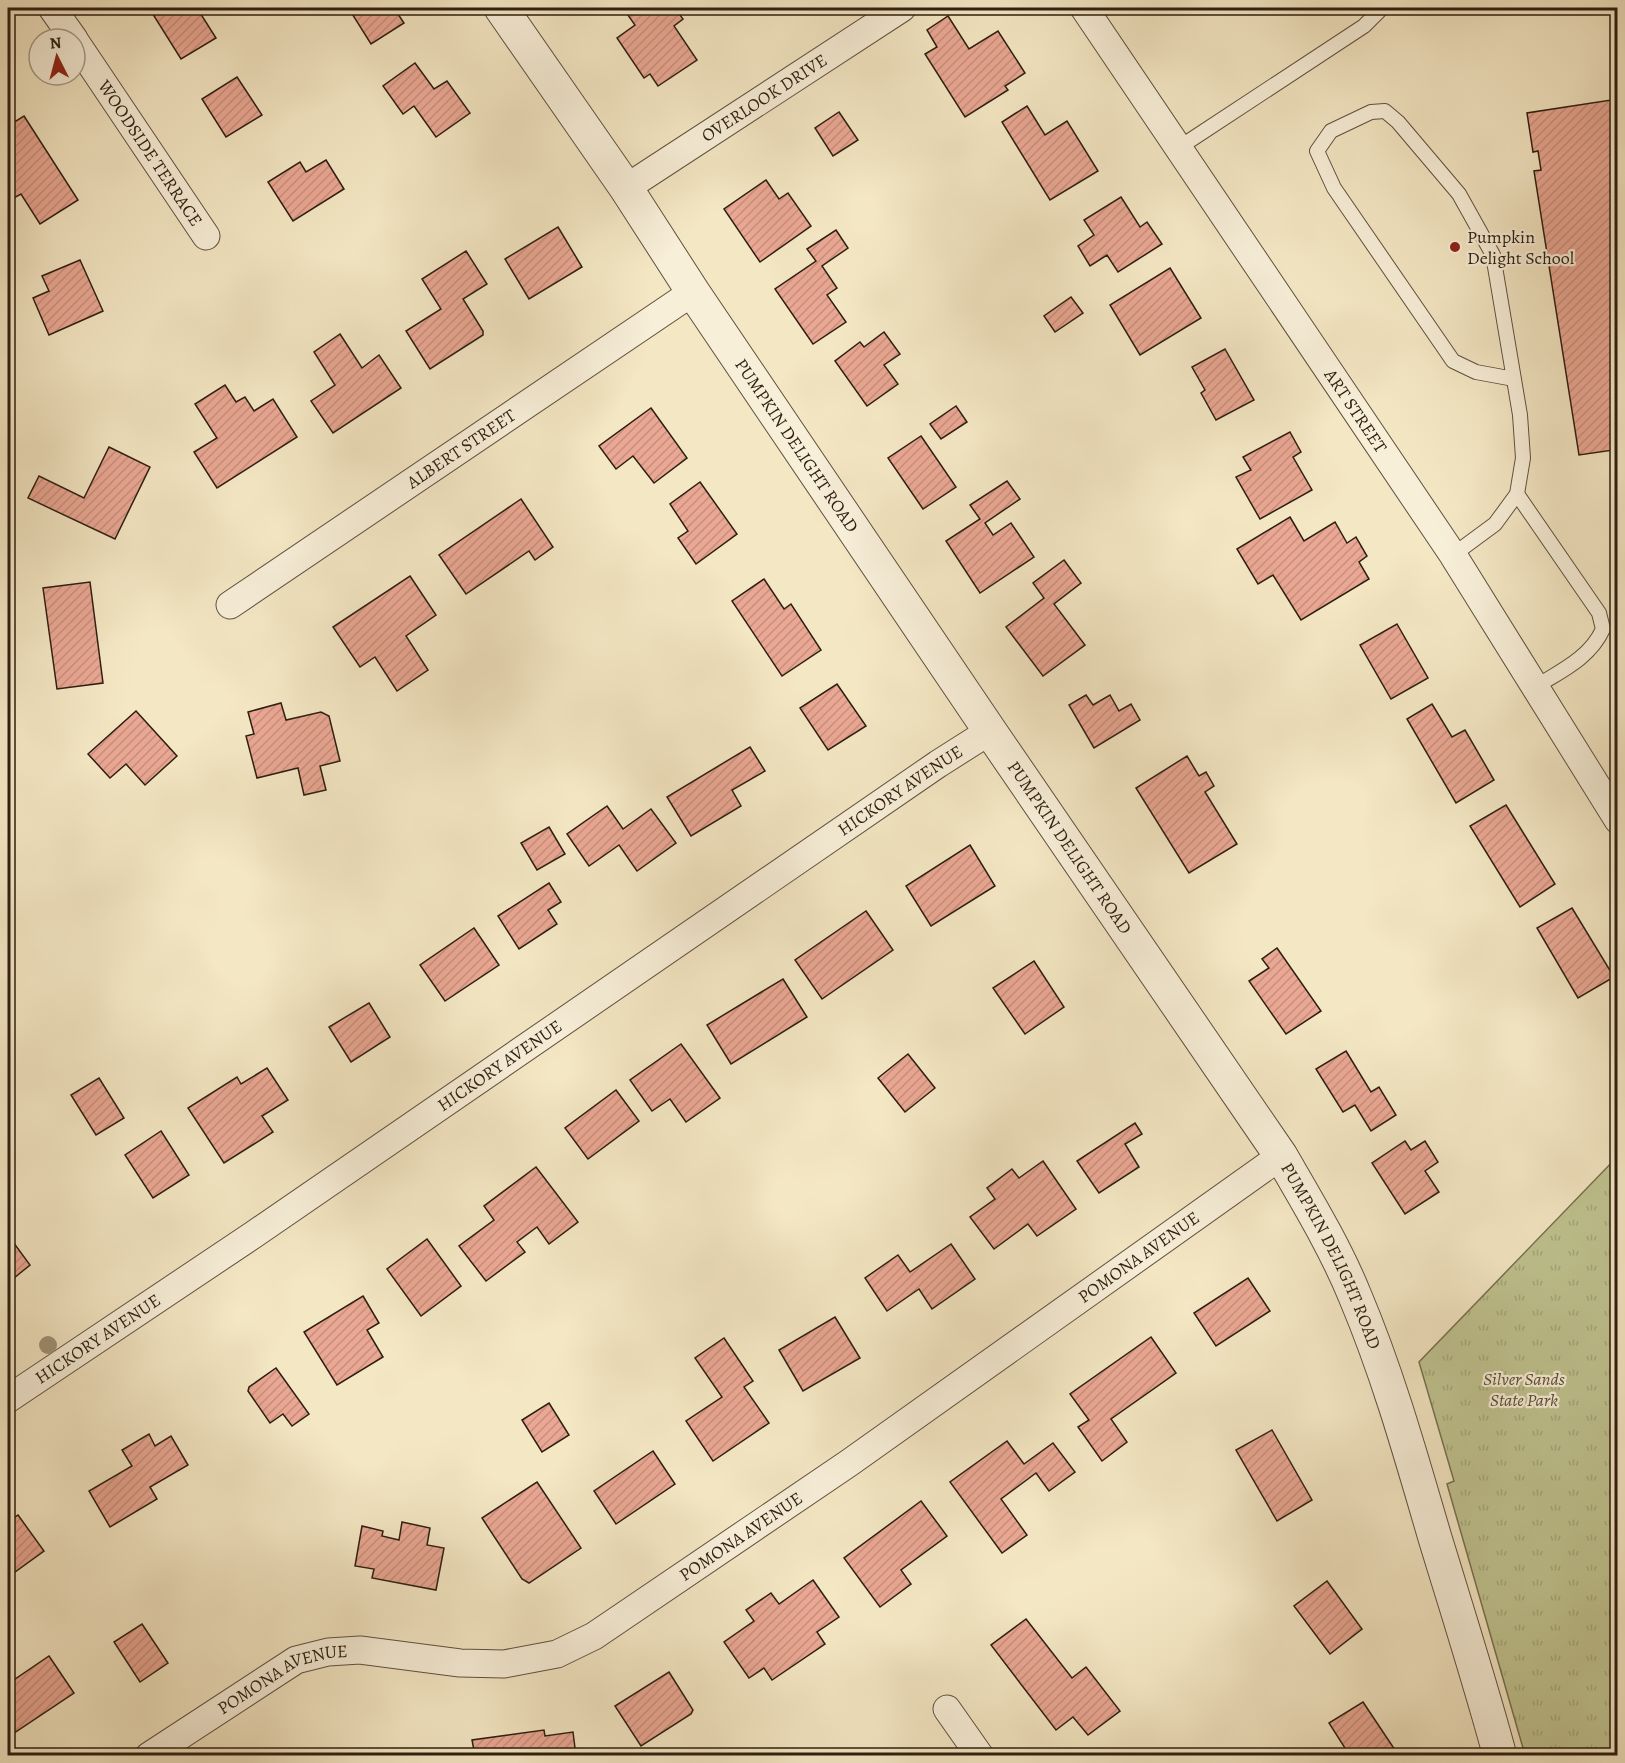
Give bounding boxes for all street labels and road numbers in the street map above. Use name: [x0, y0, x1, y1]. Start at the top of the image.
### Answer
street label: OVERLOOK DRIVE: [697, 48, 832, 148]
street label: WOODSIDE TERRACE: [92, 74, 208, 231]
street label: PUMPKIN DELIGHT ROAD: [729, 354, 864, 537]
street label: ART STREET: [1318, 363, 1393, 458]
street label: ALBERT STREET: [401, 403, 520, 495]
street label: HICKORY AVENUE: [833, 739, 967, 841]
street label: PUMPKIN DELIGHT ROAD: [1002, 756, 1138, 939]
street label: HICKORY AVENUE: [432, 1014, 567, 1117]
street label: PUMPKIN DELIGHT ROAD: [1275, 1158, 1387, 1352]
street label: POMONA AVENUE: [1073, 1206, 1204, 1309]
street label: HICKORY AVENUE: [30, 1288, 165, 1390]
street label: POMONA AVENUE: [675, 1486, 807, 1587]
street label: POMONA AVENUE: [213, 1639, 348, 1720]

